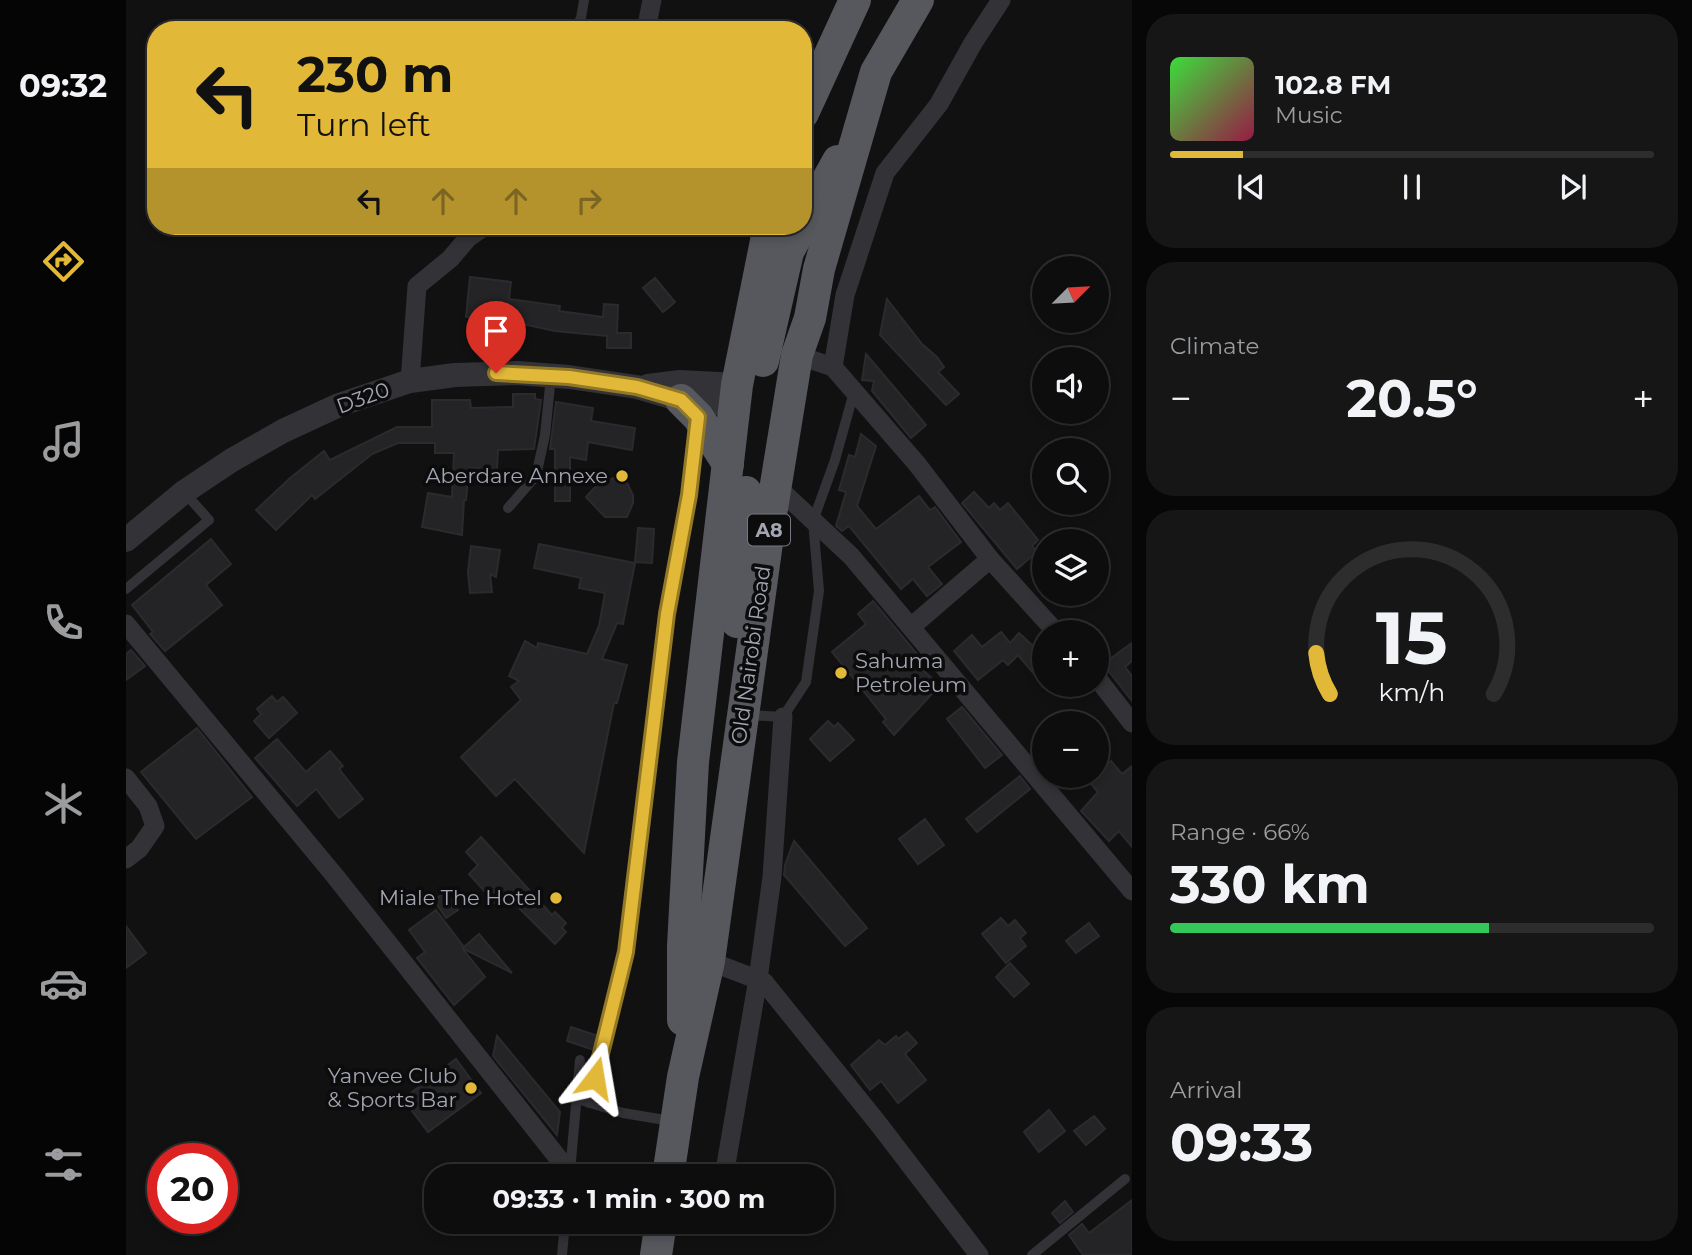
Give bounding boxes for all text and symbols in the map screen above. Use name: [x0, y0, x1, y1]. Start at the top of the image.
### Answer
text: 230 m: [297, 45, 453, 104]
icon: left: [182, 49, 273, 140]
text: 09:32: [19, 66, 107, 105]
text: 102.8 FM: [1275, 69, 1391, 101]
text: Music: [1275, 101, 1343, 129]
text: Turn left: [297, 105, 431, 144]
icon: previous: [1232, 168, 1270, 206]
icon: pause: [1393, 168, 1431, 206]
icon: next: [1554, 168, 1592, 206]
icon: left: [351, 182, 389, 220]
icon: ahead: [424, 182, 462, 220]
icon: ahead: [497, 182, 535, 220]
icon: right: [570, 182, 608, 220]
icon: directions: [39, 237, 88, 286]
north arrow: [1032, 256, 1110, 332]
map controls: [1032, 256, 1109, 788]
pin: [466, 301, 526, 373]
icon: arrive: [477, 312, 515, 350]
text: Climate: [1170, 332, 1259, 360]
button: sound: [1032, 347, 1109, 424]
text: 20.5°: [1346, 367, 1478, 430]
text: −: [1170, 375, 1192, 422]
text: +: [1632, 375, 1654, 422]
street label: D320: [333, 376, 393, 419]
icon: music: [39, 417, 88, 466]
button: search: [1032, 438, 1109, 515]
place label: Aberdare Annexe: [426, 463, 608, 488]
marker: Aberdare Annexe: [614, 468, 630, 484]
road number: A8: [748, 514, 790, 545]
button: layers: [1032, 529, 1109, 606]
street label: Old Nairobi Road: [726, 564, 775, 746]
text: 15: [1376, 594, 1448, 682]
icon: phone: [39, 598, 88, 647]
button: +: [1032, 620, 1109, 697]
place label: Sahuma Petroleum: [855, 648, 967, 697]
marker: Sahuma Petroleum: [833, 665, 849, 681]
text: km/h: [1379, 676, 1445, 706]
button: −: [1032, 711, 1109, 788]
icon: climate: [39, 779, 88, 828]
text: Range · 66%: [1170, 818, 1310, 846]
text: 330 km: [1170, 853, 1370, 916]
place label: Miale The Hotel: [379, 885, 542, 910]
marker: Miale The Hotel: [548, 890, 564, 906]
icon: car: [39, 959, 88, 1008]
position arrow: [558, 1041, 632, 1115]
place label: Yanvee Club & Sports Bar: [327, 1063, 457, 1112]
text: Arrival: [1170, 1076, 1243, 1104]
marker: Yanvee Club & Sports Bar: [463, 1080, 479, 1096]
text: 09:33: [1170, 1111, 1313, 1174]
icon: filters: [39, 1140, 88, 1189]
speed limit sign: 20: [147, 1143, 238, 1234]
text: 09:33 · 1 min · 300 m: [493, 1183, 765, 1215]

